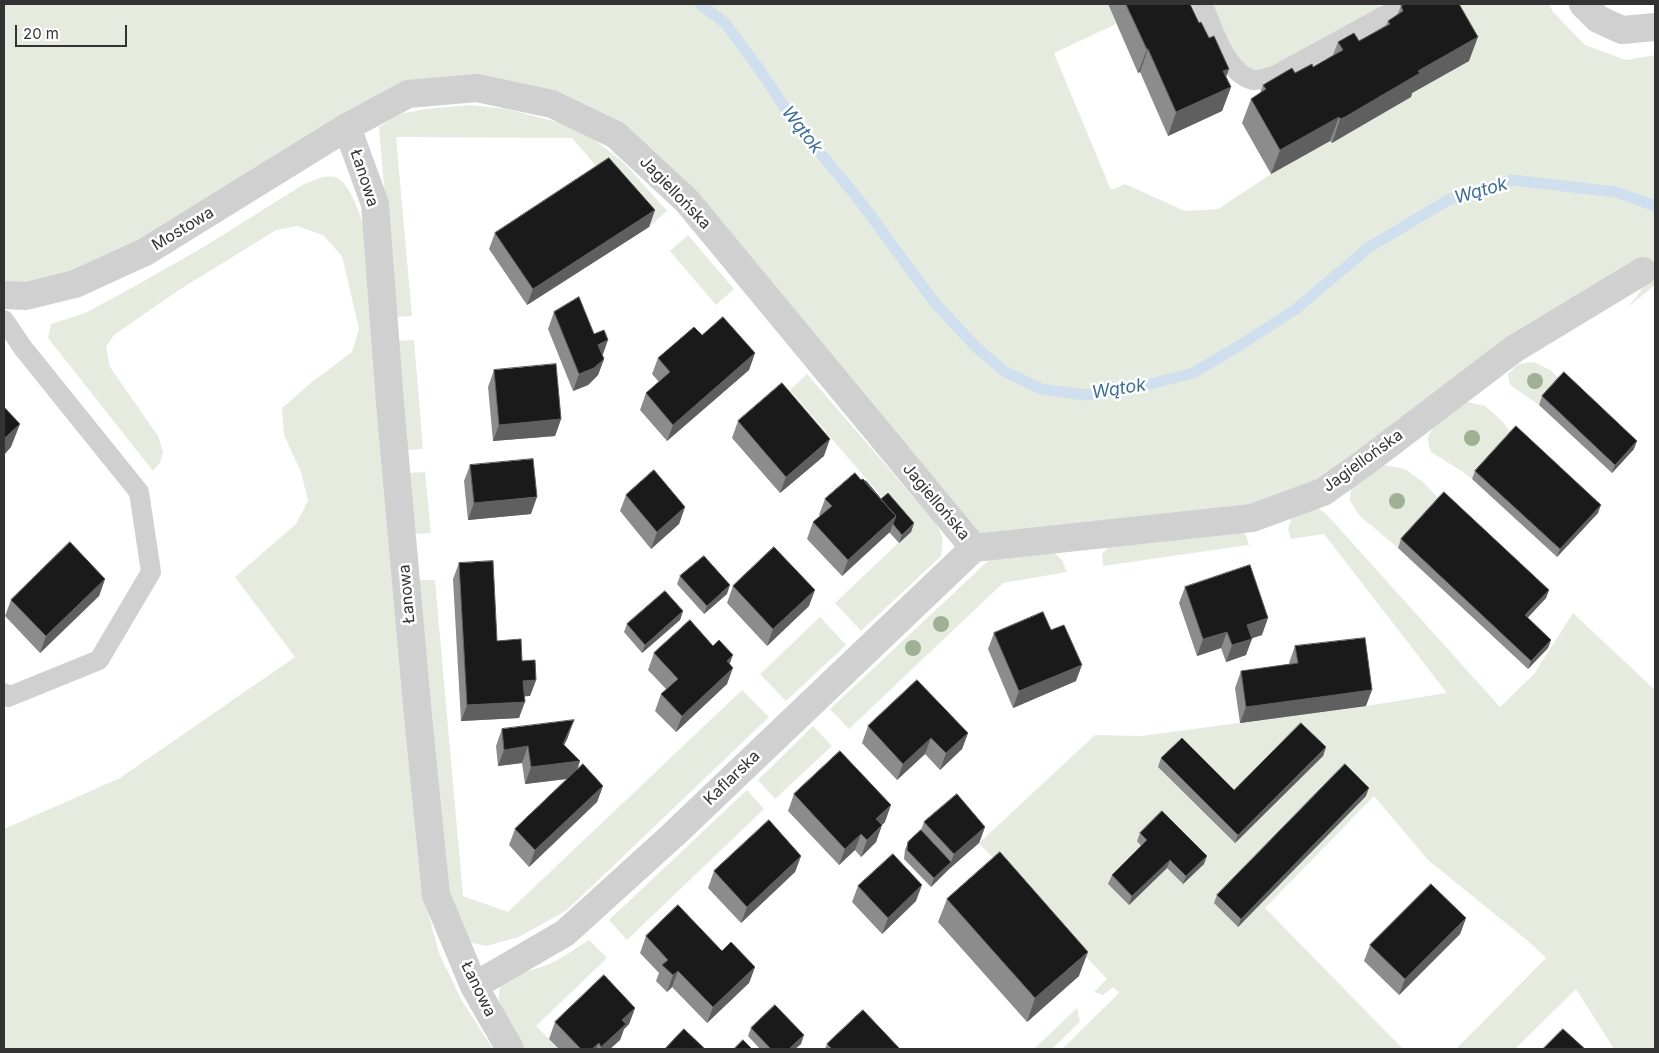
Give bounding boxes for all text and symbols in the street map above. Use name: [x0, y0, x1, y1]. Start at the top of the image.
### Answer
scale bar: [18, 15, 130, 47]
text: 20 m: [23, 24, 59, 43]
water label: Wątok: [777, 102, 827, 158]
street label: Łanowa: [346, 147, 382, 209]
street label: Jagiellońska: [635, 152, 715, 234]
water label: Wątok: [1452, 173, 1510, 209]
street label: Mostowa: [149, 203, 217, 255]
water label: Wątok: [1090, 374, 1148, 404]
street label: Jagiellońska: [1319, 426, 1407, 496]
street label: Jagiellońska: [898, 460, 974, 544]
street label: Łanowa: [395, 564, 419, 624]
street label: Kaflarska: [700, 747, 764, 809]
street label: Łanowa: [456, 958, 500, 1020]

